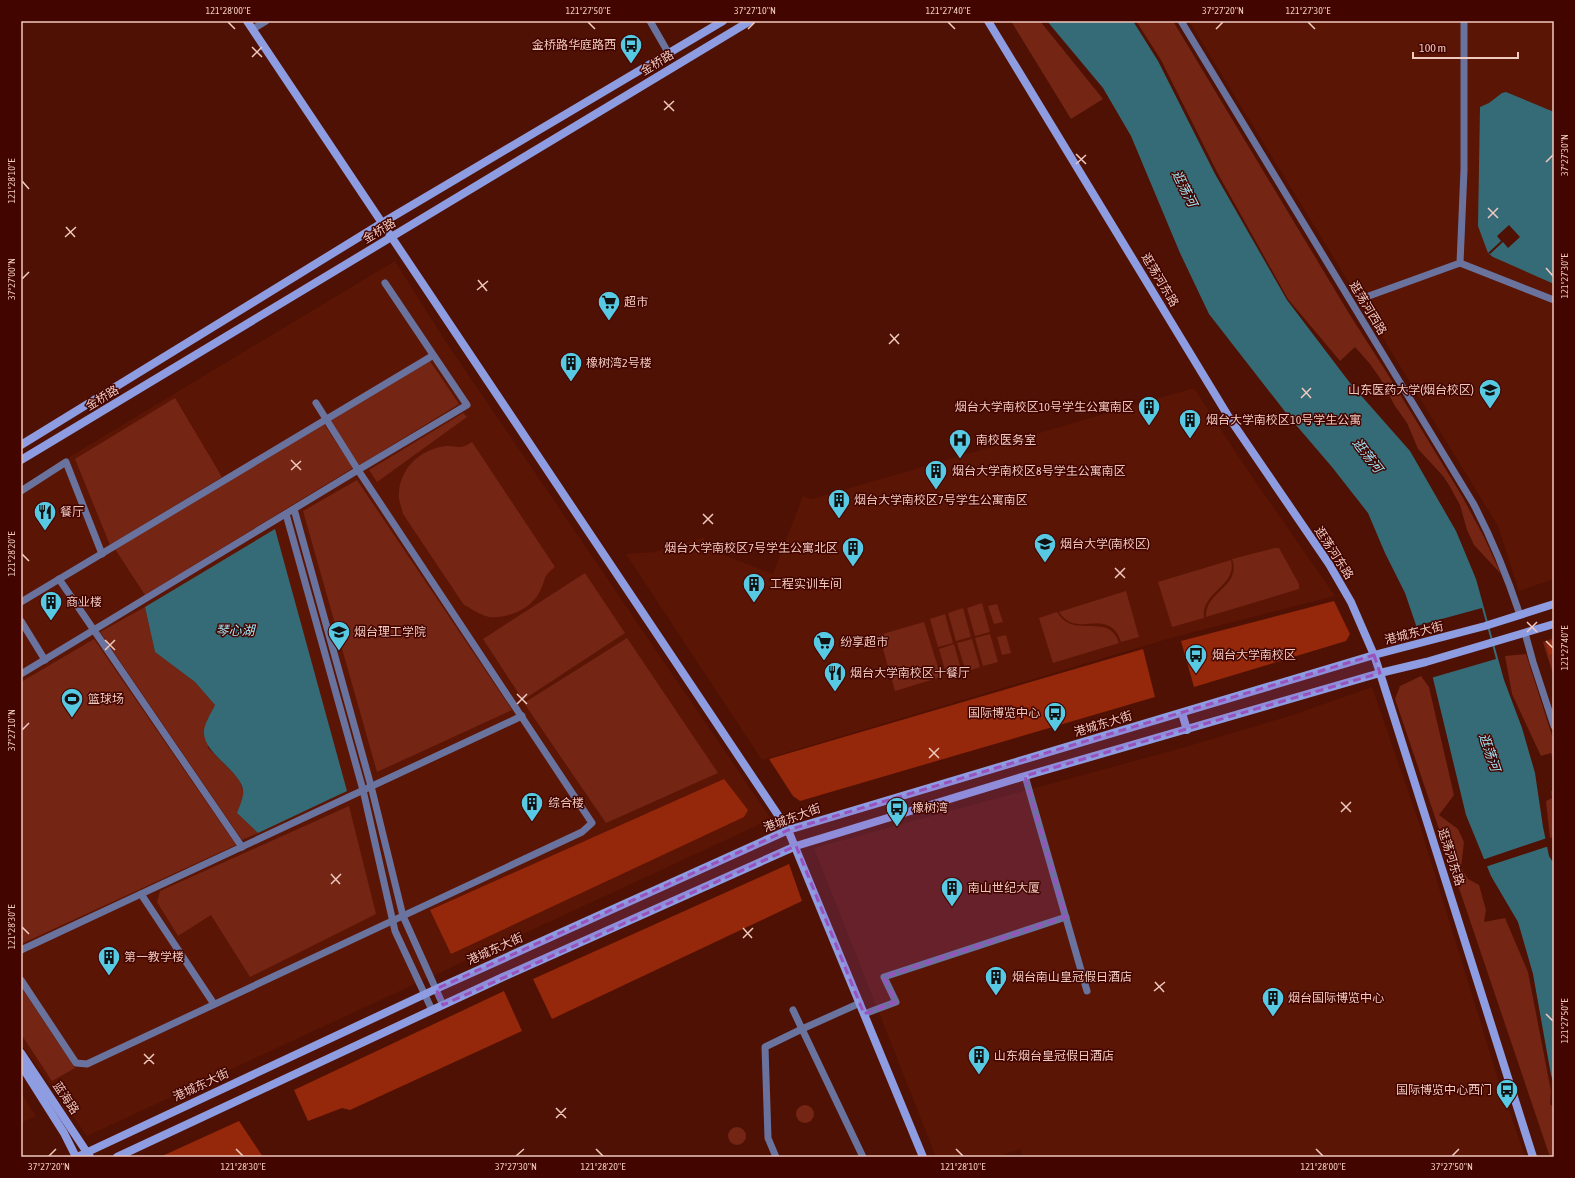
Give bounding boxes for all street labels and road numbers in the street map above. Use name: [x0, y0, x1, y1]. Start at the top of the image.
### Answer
street label: 金桥路: [638, 48, 676, 78]
street label: 金桥路: [360, 216, 398, 246]
street label: 逛荡河东路: [1139, 251, 1181, 309]
street label: 逛荡河西路: [1347, 279, 1389, 337]
street label: 金桥路: [83, 383, 121, 413]
street label: 逛荡河东路: [1312, 524, 1356, 582]
street label: 港城东大街: [1383, 619, 1445, 647]
street label: 港城东大街: [1072, 709, 1134, 739]
street label: 港城东大街: [761, 801, 823, 835]
street label: 逛荡河东路: [1435, 826, 1467, 888]
street label: 港城东大街: [465, 930, 525, 968]
street label: 港城东大街: [171, 1066, 231, 1104]
street label: 蓝海路: [50, 1079, 82, 1117]

